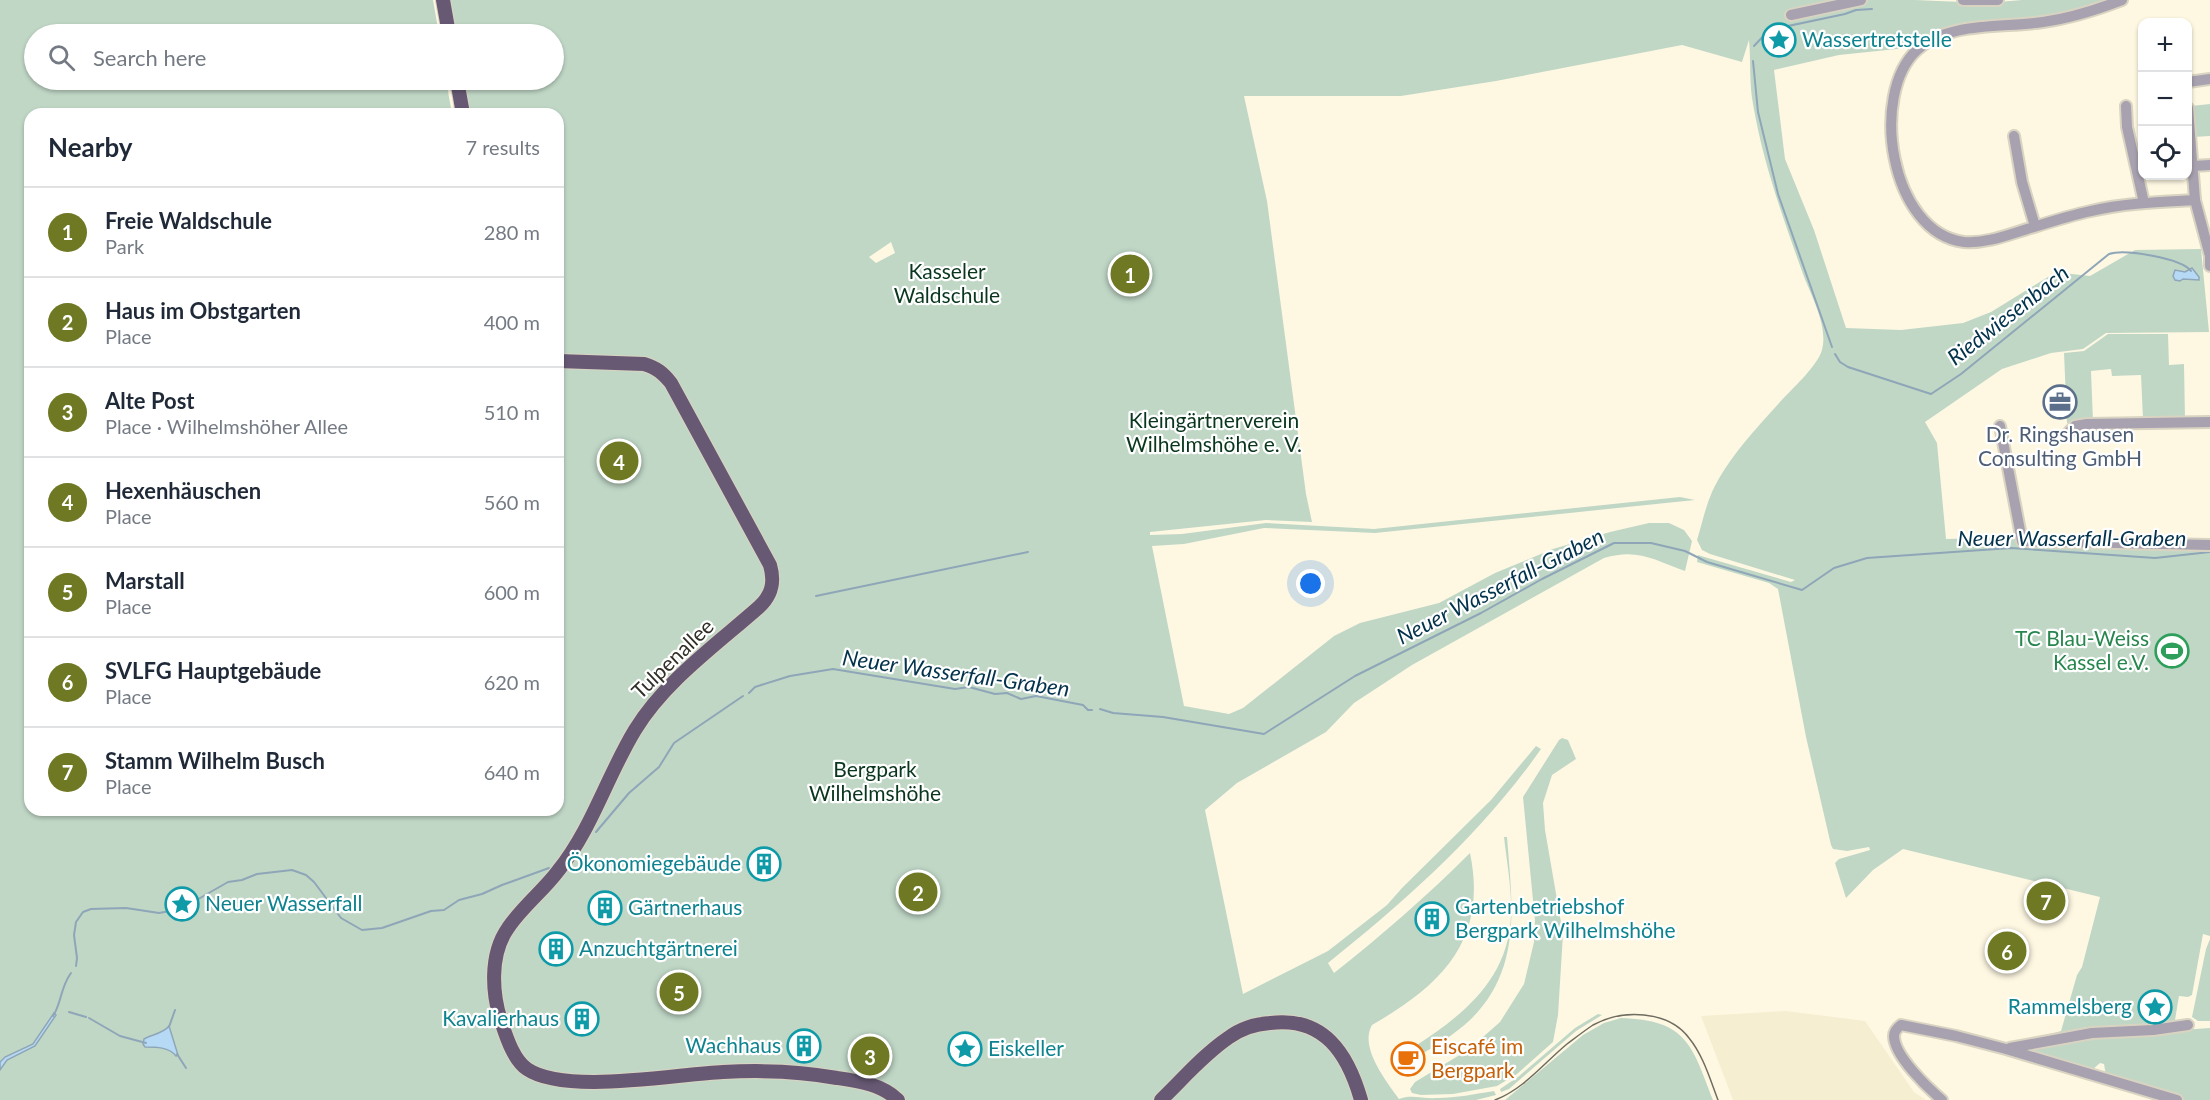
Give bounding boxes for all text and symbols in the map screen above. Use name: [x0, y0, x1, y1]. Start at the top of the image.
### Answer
map controls: [2138, 18, 2192, 180]
button: +: [2138, 18, 2192, 72]
place icon: Wassertretstelle: [1761, 22, 1797, 58]
search box: [24, 24, 564, 90]
place label: Wassertretstelle: [1802, 26, 1952, 51]
icon: search: [45, 41, 78, 74]
text: Search here: [93, 44, 206, 71]
button: −: [2138, 72, 2192, 126]
button: locate: [2138, 126, 2192, 180]
text: Nearby: [48, 131, 133, 163]
text: 7 results: [465, 135, 540, 159]
text: Freie Waldschule: [105, 207, 272, 234]
text: 1: [62, 220, 73, 244]
text: 280 m: [484, 220, 540, 244]
text: Park: [105, 234, 144, 258]
pin: 1: [1110, 252, 1150, 296]
park label: Kasseler Waldschule: [894, 258, 1000, 307]
water label: Riedwiesenbach: [1941, 259, 2074, 370]
text: Haus im Obstgarten: [105, 297, 301, 324]
text: 2: [62, 310, 73, 334]
text: 400 m: [484, 310, 540, 334]
text: Place: [105, 324, 152, 348]
office icon: Dr. Ringshausen Consulting GmbH: [2042, 384, 2078, 420]
text: Alte Post: [105, 387, 195, 414]
text: 3: [62, 400, 73, 424]
text: 510 m: [484, 400, 540, 424]
park label: Kleingärtnerverein Wilhelmshöhe e. V.: [1126, 407, 1302, 456]
text: Place · Wilhelmshöher Allee: [105, 414, 348, 438]
place label: Dr. Ringshausen Consulting GmbH: [1978, 421, 2142, 470]
pin: 4: [600, 438, 638, 484]
text: Hexenhäuschen: [105, 477, 261, 504]
text: 4: [62, 490, 73, 514]
text: 560 m: [484, 490, 540, 514]
text: Place: [105, 504, 152, 528]
water label: Neuer Wasserfall-Graben: [1392, 522, 1608, 650]
water label: Neuer Wasserfall-Graben: [1958, 524, 2186, 551]
text: Marstall: [105, 567, 185, 594]
your location: [1296, 569, 1325, 598]
text: 5: [62, 580, 73, 604]
text: 600 m: [484, 580, 540, 604]
text: Place: [105, 594, 152, 618]
street label: Tulpenallee: [626, 613, 718, 703]
place label: TC Blau-Weiss Kassel e.V.: [2015, 625, 2149, 674]
sports icon: TC Blau-Weiss Kassel e.V.: [2154, 633, 2190, 669]
water label: Neuer Wasserfall-Graben: [841, 643, 1071, 702]
text: SVLFG Hauptgebäude: [105, 657, 321, 684]
text: 6: [62, 670, 73, 694]
text: 620 m: [484, 670, 540, 694]
text: Place: [105, 684, 152, 708]
text: Stamm Wilhelm Busch: [105, 747, 325, 774]
park label: Bergpark Wilhelmshöhe: [809, 756, 941, 805]
text: 7: [62, 760, 73, 784]
text: 640 m: [484, 760, 540, 784]
text: Place: [105, 774, 152, 798]
building icon: Ökonomiegebäude: [746, 846, 782, 882]
place label: Ökonomiegebäude: [567, 850, 741, 875]
pin: 2: [898, 870, 938, 914]
pin: 7: [2026, 878, 2066, 924]
place icon: Neuer Wasserfall: [164, 886, 200, 922]
place label: Neuer Wasserfall: [205, 890, 362, 915]
building icon: Gärtnerhaus: [587, 890, 623, 926]
place label: Gartenbetriebshof Bergpark Wilhelmshöhe: [1455, 893, 1676, 942]
place label: Gärtnerhaus: [628, 894, 742, 919]
building icon: Gartenbetriebshof Bergpark Wilhelmshöhe: [1414, 901, 1450, 937]
pin: 6: [1988, 928, 2026, 974]
building icon: Anzuchtgärtnerei: [538, 931, 574, 967]
place label: Anzuchtgärtnerei: [579, 935, 738, 960]
pin: 5: [660, 970, 698, 1014]
place icon: Rammelsberg: [2137, 989, 2173, 1025]
place label: Rammelsberg: [2008, 993, 2132, 1018]
building icon: Kavalierhaus: [564, 1001, 600, 1037]
place label: Kavalierhaus: [442, 1005, 559, 1030]
building icon: Wachhaus: [786, 1028, 822, 1064]
place icon: Eiskeller: [947, 1031, 983, 1067]
place label: Wachhaus: [685, 1032, 781, 1057]
place label: Eiscafé im Bergpark: [1431, 1033, 1523, 1082]
pin: 3: [850, 1034, 890, 1078]
place label: Eiskeller: [988, 1035, 1064, 1060]
cafe icon: Eiscafé im Bergpark: [1390, 1041, 1426, 1077]

